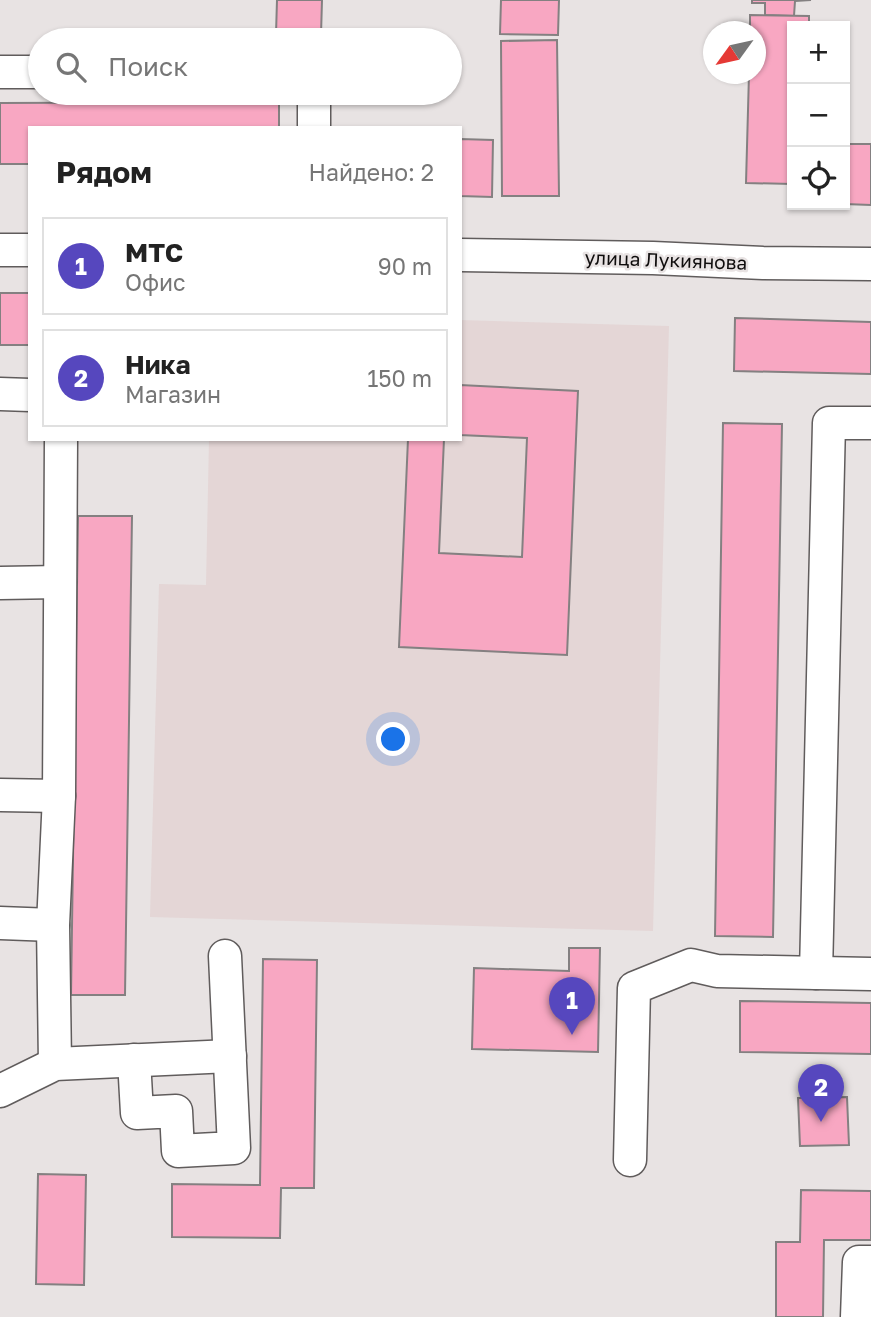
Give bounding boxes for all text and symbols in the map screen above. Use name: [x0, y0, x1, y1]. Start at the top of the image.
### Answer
north arrow: [703, 21, 766, 84]
map controls: [787, 21, 850, 210]
button: +: [787, 21, 850, 84]
search box: [28, 28, 462, 105]
icon: search: [52, 48, 90, 86]
text: Поиск: [108, 51, 188, 82]
button: −: [787, 84, 850, 147]
button: locate: [787, 147, 850, 210]
text: Рядом: [56, 154, 152, 190]
text: Найдено: 2: [308, 158, 434, 186]
text: МТС: [125, 237, 183, 268]
street label: улица Лукиянова: [584, 245, 748, 274]
text: 1: [75, 252, 87, 280]
text: 90 m: [378, 252, 432, 280]
text: Офис: [125, 268, 186, 296]
text: Ника: [125, 349, 191, 380]
text: 2: [74, 364, 88, 392]
text: 150 m: [367, 364, 432, 392]
text: Магазин: [125, 380, 221, 408]
your location: [376, 722, 410, 756]
pin: 1: [549, 977, 595, 1035]
pin: 2: [798, 1064, 844, 1122]

